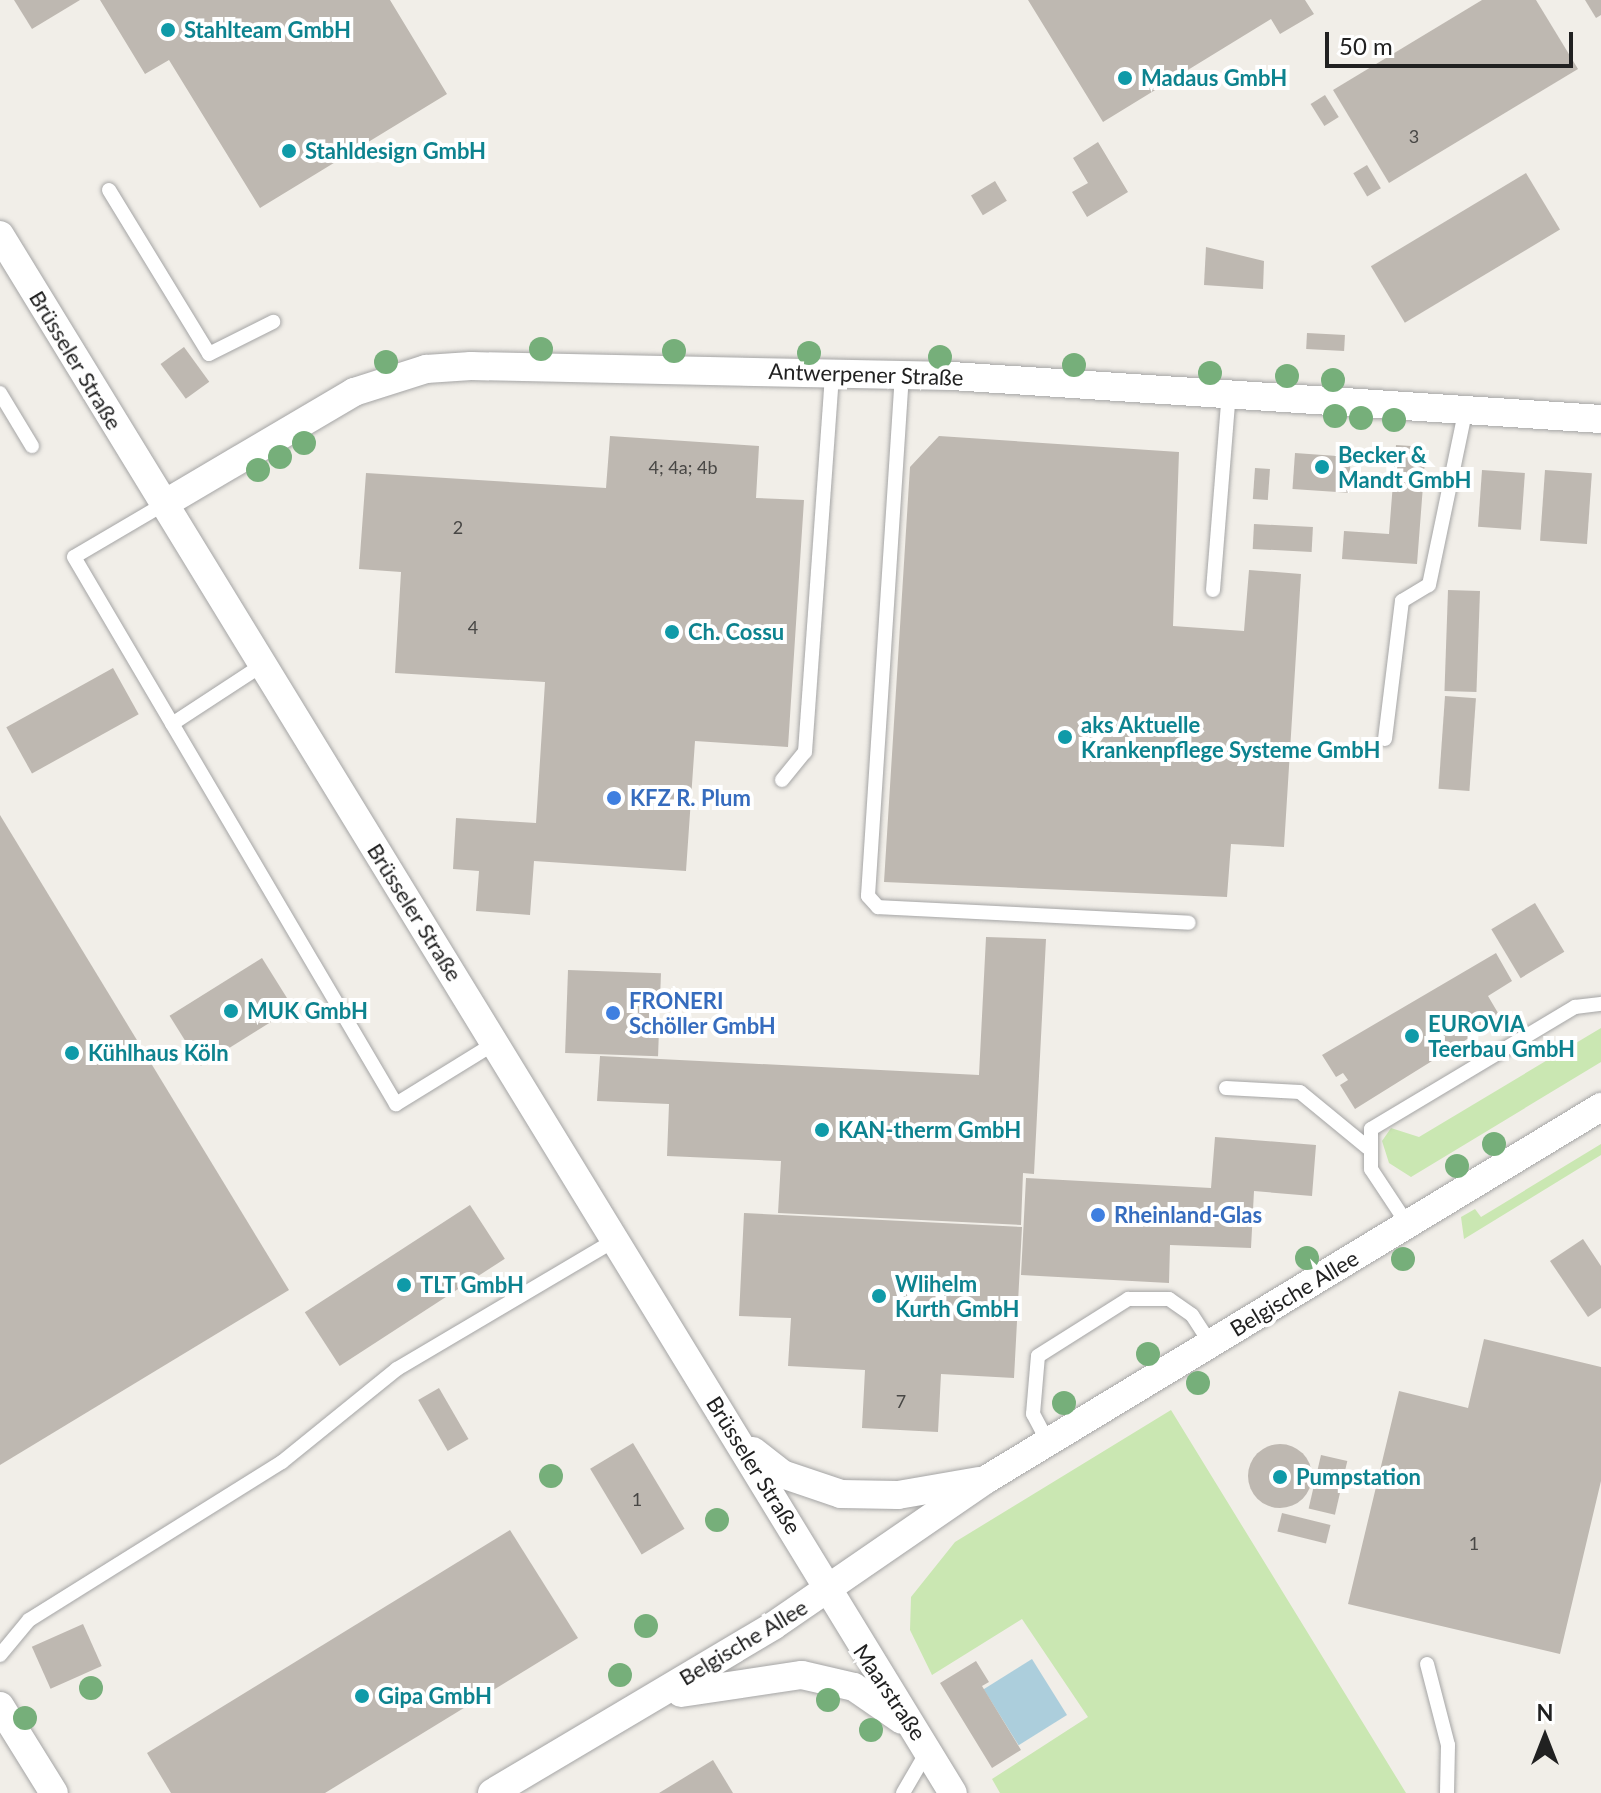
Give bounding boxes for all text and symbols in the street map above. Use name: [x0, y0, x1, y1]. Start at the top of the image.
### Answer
scale bar: [1329, 16, 1577, 66]
place label: Stahlteam GmbH: [184, 17, 351, 43]
marker: Stahlteam GmbH: [159, 21, 177, 39]
text: 50 m: [1339, 31, 1393, 60]
place label: Madaus GmbH: [1141, 65, 1287, 91]
marker: Madaus GmbH: [1116, 69, 1134, 87]
house number: 3: [1409, 125, 1419, 147]
place label: Stahldesign GmbH: [305, 138, 486, 164]
marker: Stahldesign GmbH: [280, 142, 298, 160]
street label: Brüsseler Straße: [24, 286, 128, 434]
street label: Antwerpener Straße: [768, 357, 964, 391]
place label: Becker & Mandt GmbH: [1338, 441, 1471, 492]
house number: 4; 4a; 4b: [649, 456, 717, 478]
marker: Becker & Mandt GmbH: [1313, 458, 1331, 476]
house number: 2: [453, 516, 463, 538]
house number: 4: [468, 616, 478, 638]
place label: Ch. Cossu: [688, 619, 784, 645]
marker: Ch. Cossu: [663, 623, 681, 641]
place label: aks Aktuelle Krankenpflege Systeme GmbH: [1081, 711, 1380, 762]
marker: aks Aktuelle Krankenpflege Systeme GmbH: [1056, 728, 1074, 746]
place label: KFZ R. Plum: [630, 785, 751, 811]
marker: KFZ R. Plum: [605, 789, 623, 807]
street label: Brüsseler Straße: [362, 838, 468, 986]
place label: FRONERI Schöller GmbH: [629, 987, 776, 1038]
place label: MUK GmbH: [247, 998, 368, 1024]
marker: MUK GmbH: [222, 1002, 240, 1020]
marker: FRONERI Schöller GmbH: [604, 1004, 622, 1022]
place label: EUROVIA Teerbau GmbH: [1428, 1010, 1575, 1062]
marker: EUROVIA Teerbau GmbH: [1403, 1027, 1421, 1045]
place label: Kühlhaus Köln: [88, 1040, 229, 1066]
marker: Kühlhaus Köln: [63, 1044, 81, 1062]
place label: KAN-therm GmbH: [838, 1117, 1021, 1143]
marker: KAN-therm GmbH: [813, 1121, 831, 1139]
place label: Rheinland-Glas: [1114, 1202, 1262, 1228]
marker: Rheinland-Glas: [1089, 1206, 1107, 1224]
street label: Belgische Allee: [1225, 1244, 1363, 1342]
place label: Wlihelm Kurth GmbH: [895, 1270, 1019, 1322]
place label: TLT GmbH: [420, 1272, 525, 1298]
marker: TLT GmbH: [395, 1276, 413, 1294]
marker: Wlihelm Kurth GmbH: [870, 1287, 888, 1305]
house number: 7: [896, 1390, 906, 1412]
street label: Brüsseler Straße: [701, 1391, 807, 1539]
place label: Pumpstation: [1296, 1464, 1421, 1490]
marker: Pumpstation: [1271, 1468, 1289, 1486]
house number: 1: [632, 1488, 642, 1510]
house number: 1: [1469, 1532, 1479, 1554]
street label: Belgische Allee: [674, 1593, 812, 1691]
street label: Maarstraße: [848, 1639, 932, 1745]
place label: Gipa GmbH: [378, 1683, 492, 1709]
marker: Gipa GmbH: [353, 1687, 371, 1705]
north arrow: [1505, 1697, 1585, 1777]
text: N: [1537, 1699, 1553, 1726]

